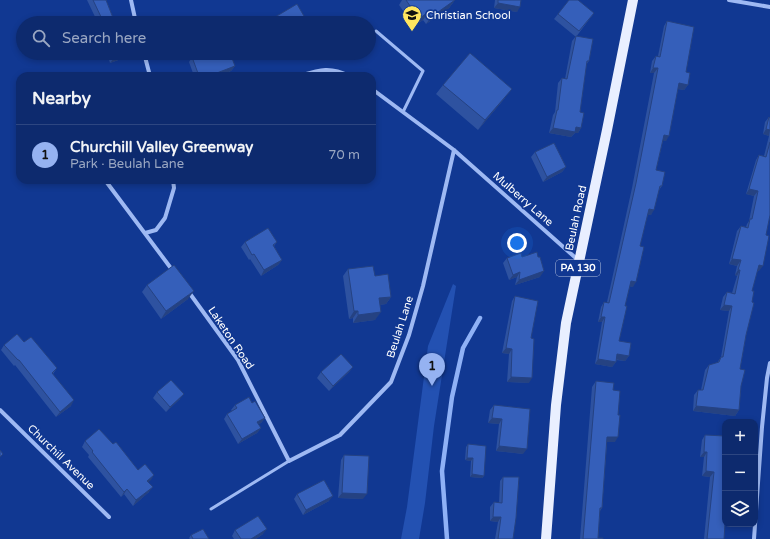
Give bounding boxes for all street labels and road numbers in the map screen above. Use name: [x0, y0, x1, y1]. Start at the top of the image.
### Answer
street label: Mulberry Lane: [490, 169, 556, 229]
street label: Beulah Road: [563, 184, 589, 252]
road number: PA 130: [556, 260, 600, 276]
street label: Beulah Lane: [384, 294, 416, 360]
street label: Laketon Road: [205, 304, 257, 372]
street label: Churchill Avenue: [25, 422, 97, 492]

